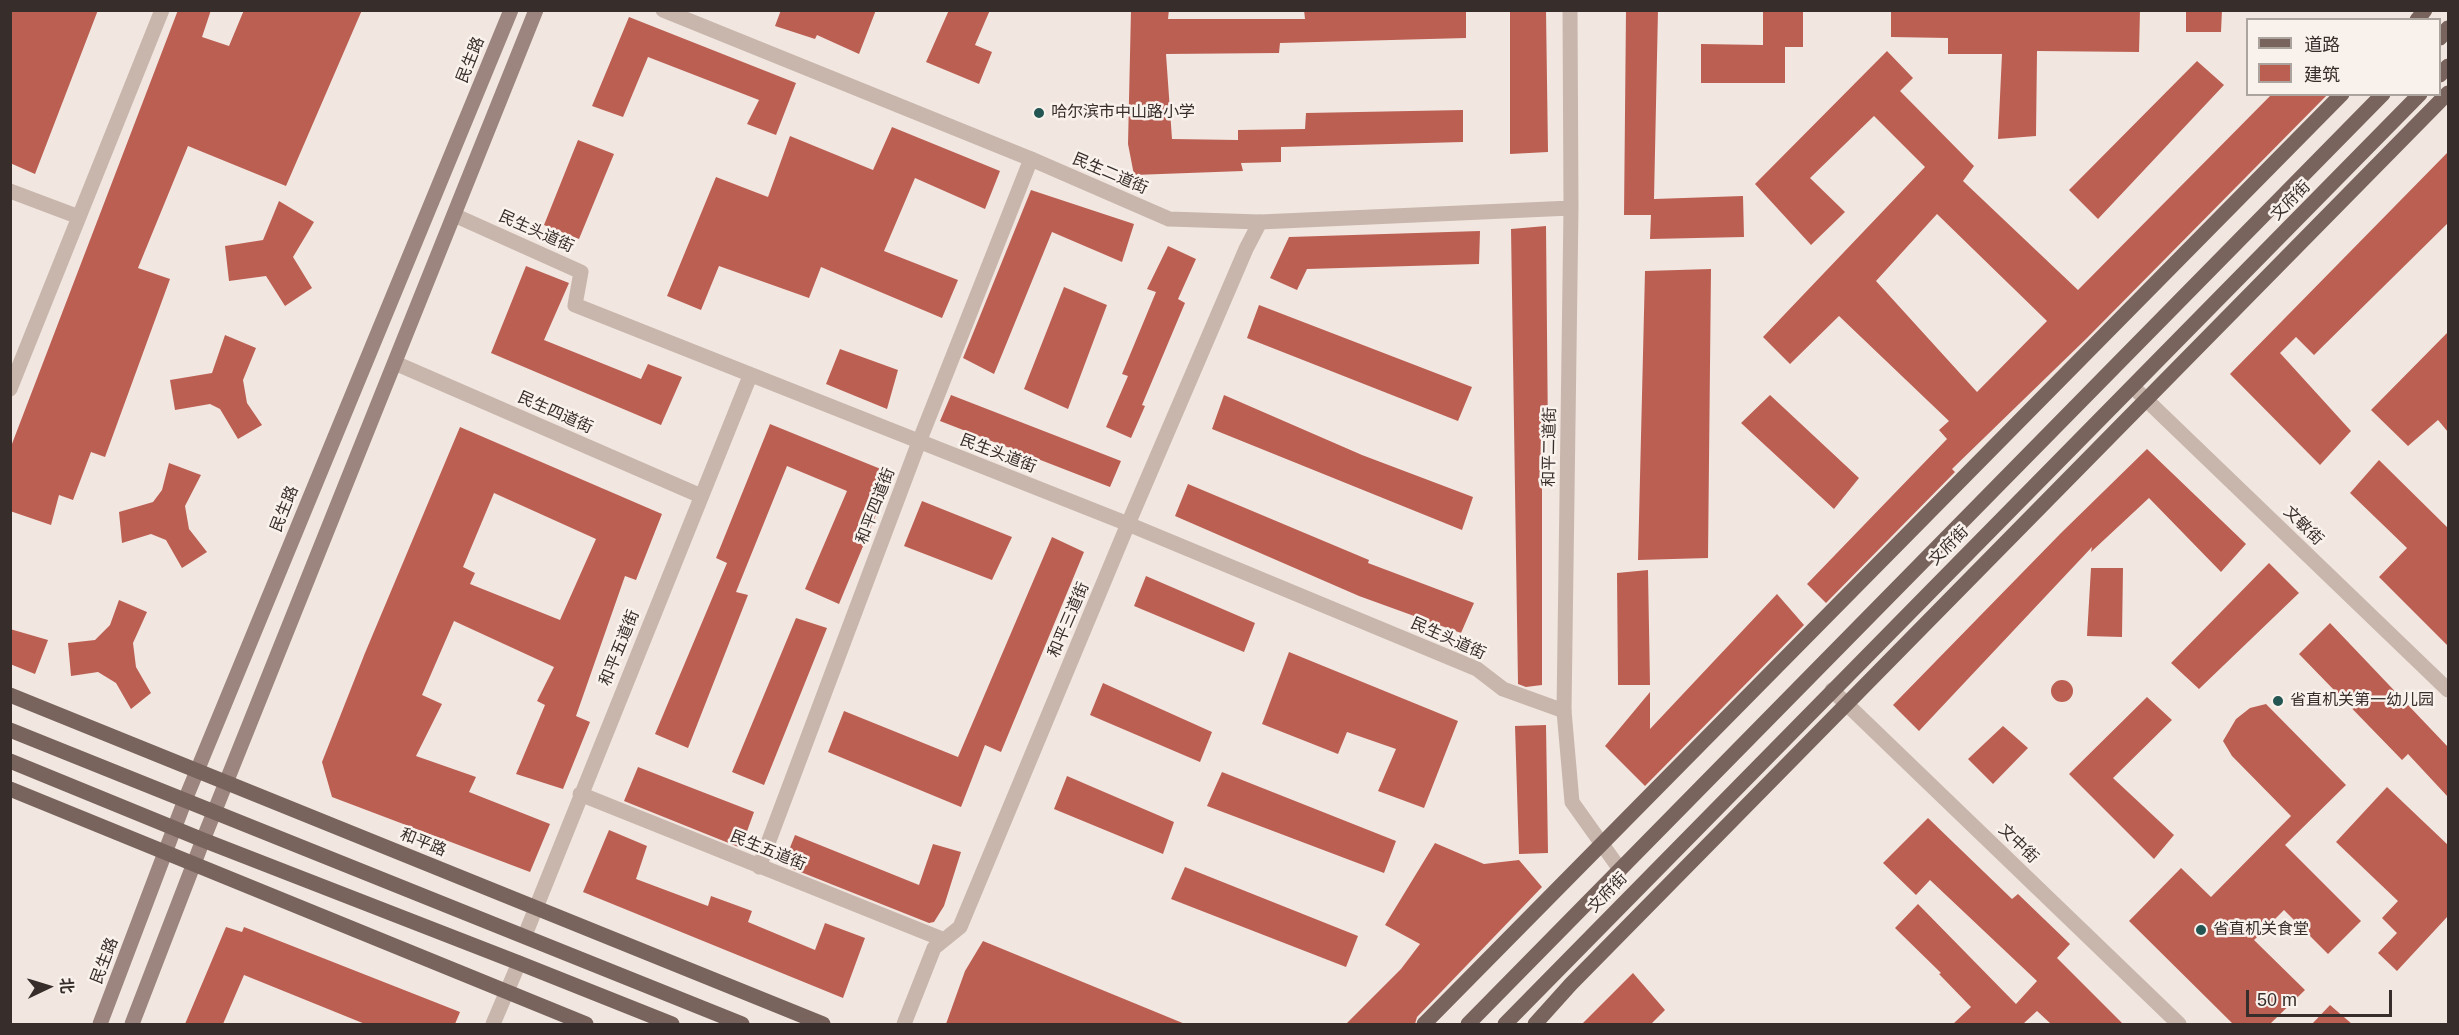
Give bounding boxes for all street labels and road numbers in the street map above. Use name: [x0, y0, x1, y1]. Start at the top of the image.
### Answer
street label: 民生路: [453, 34, 489, 86]
street label: 民生二道街: [1069, 150, 1151, 198]
street label: 文府街: [2267, 177, 2315, 225]
street label: 民生头道街: [496, 207, 576, 257]
street label: 民生四道街: [515, 388, 595, 438]
street label: 和平二道街: [1540, 407, 1560, 487]
street label: 民生头道街: [957, 431, 1039, 477]
street label: 和平四道街: [853, 465, 899, 547]
street label: 民生路: [267, 483, 303, 535]
street label: 文敏街: [2279, 502, 2327, 550]
street label: 文府街: [1925, 522, 1973, 570]
street label: 和平三道街: [1045, 579, 1093, 661]
street label: 和平五道街: [596, 607, 644, 689]
street label: 民生头道街: [1408, 614, 1488, 664]
street label: 文中街: [1994, 820, 2042, 868]
street label: 和平路: [397, 825, 449, 861]
street label: 民生五道街: [727, 827, 809, 875]
street label: 文府街: [1584, 869, 1632, 917]
street label: 民生路: [87, 935, 123, 987]

